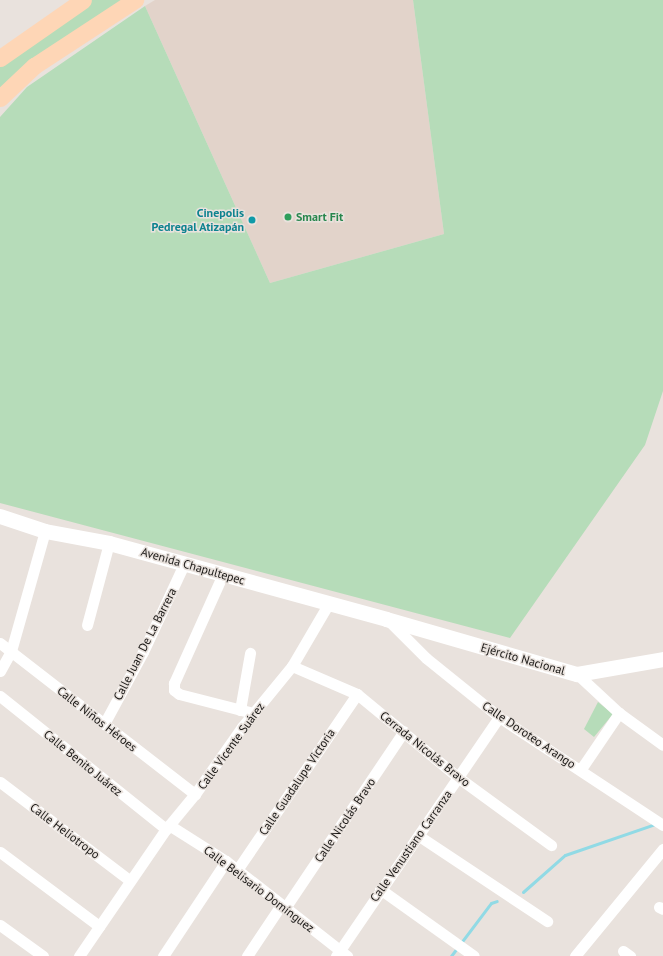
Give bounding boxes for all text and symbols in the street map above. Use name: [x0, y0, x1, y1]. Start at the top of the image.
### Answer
place label: Cinepolis Pedregal Atizapán: [151, 206, 244, 234]
place label: Smart Fit: [296, 210, 343, 224]
marker: Smart Fit: [283, 212, 293, 222]
marker: Cinepolis Pedregal Atizapán: [247, 215, 257, 225]
street label: Avenida Chapultepec: [139, 544, 247, 588]
street label: Calle Juan De La Barrera: [110, 585, 180, 703]
street label: Ejército Nacional: [479, 640, 567, 678]
street label: Calle Niños Héroes: [54, 683, 140, 755]
street label: Calle Doroteo Arango: [479, 698, 579, 772]
street label: Calle Vicente Suárez: [195, 700, 267, 792]
street label: Cerrada Nicolás Bravo: [377, 708, 473, 790]
street label: Calle Guadalupe Victoria: [256, 726, 338, 838]
street label: Calle Benito Juárez: [41, 727, 125, 799]
street label: Calle Nicolás Bravo: [311, 775, 379, 865]
street label: Calle Venustiano Carranza: [367, 787, 455, 905]
street label: Calle Heliotropo: [27, 800, 103, 862]
street label: Calle Belisario Domínguez: [201, 843, 317, 935]

